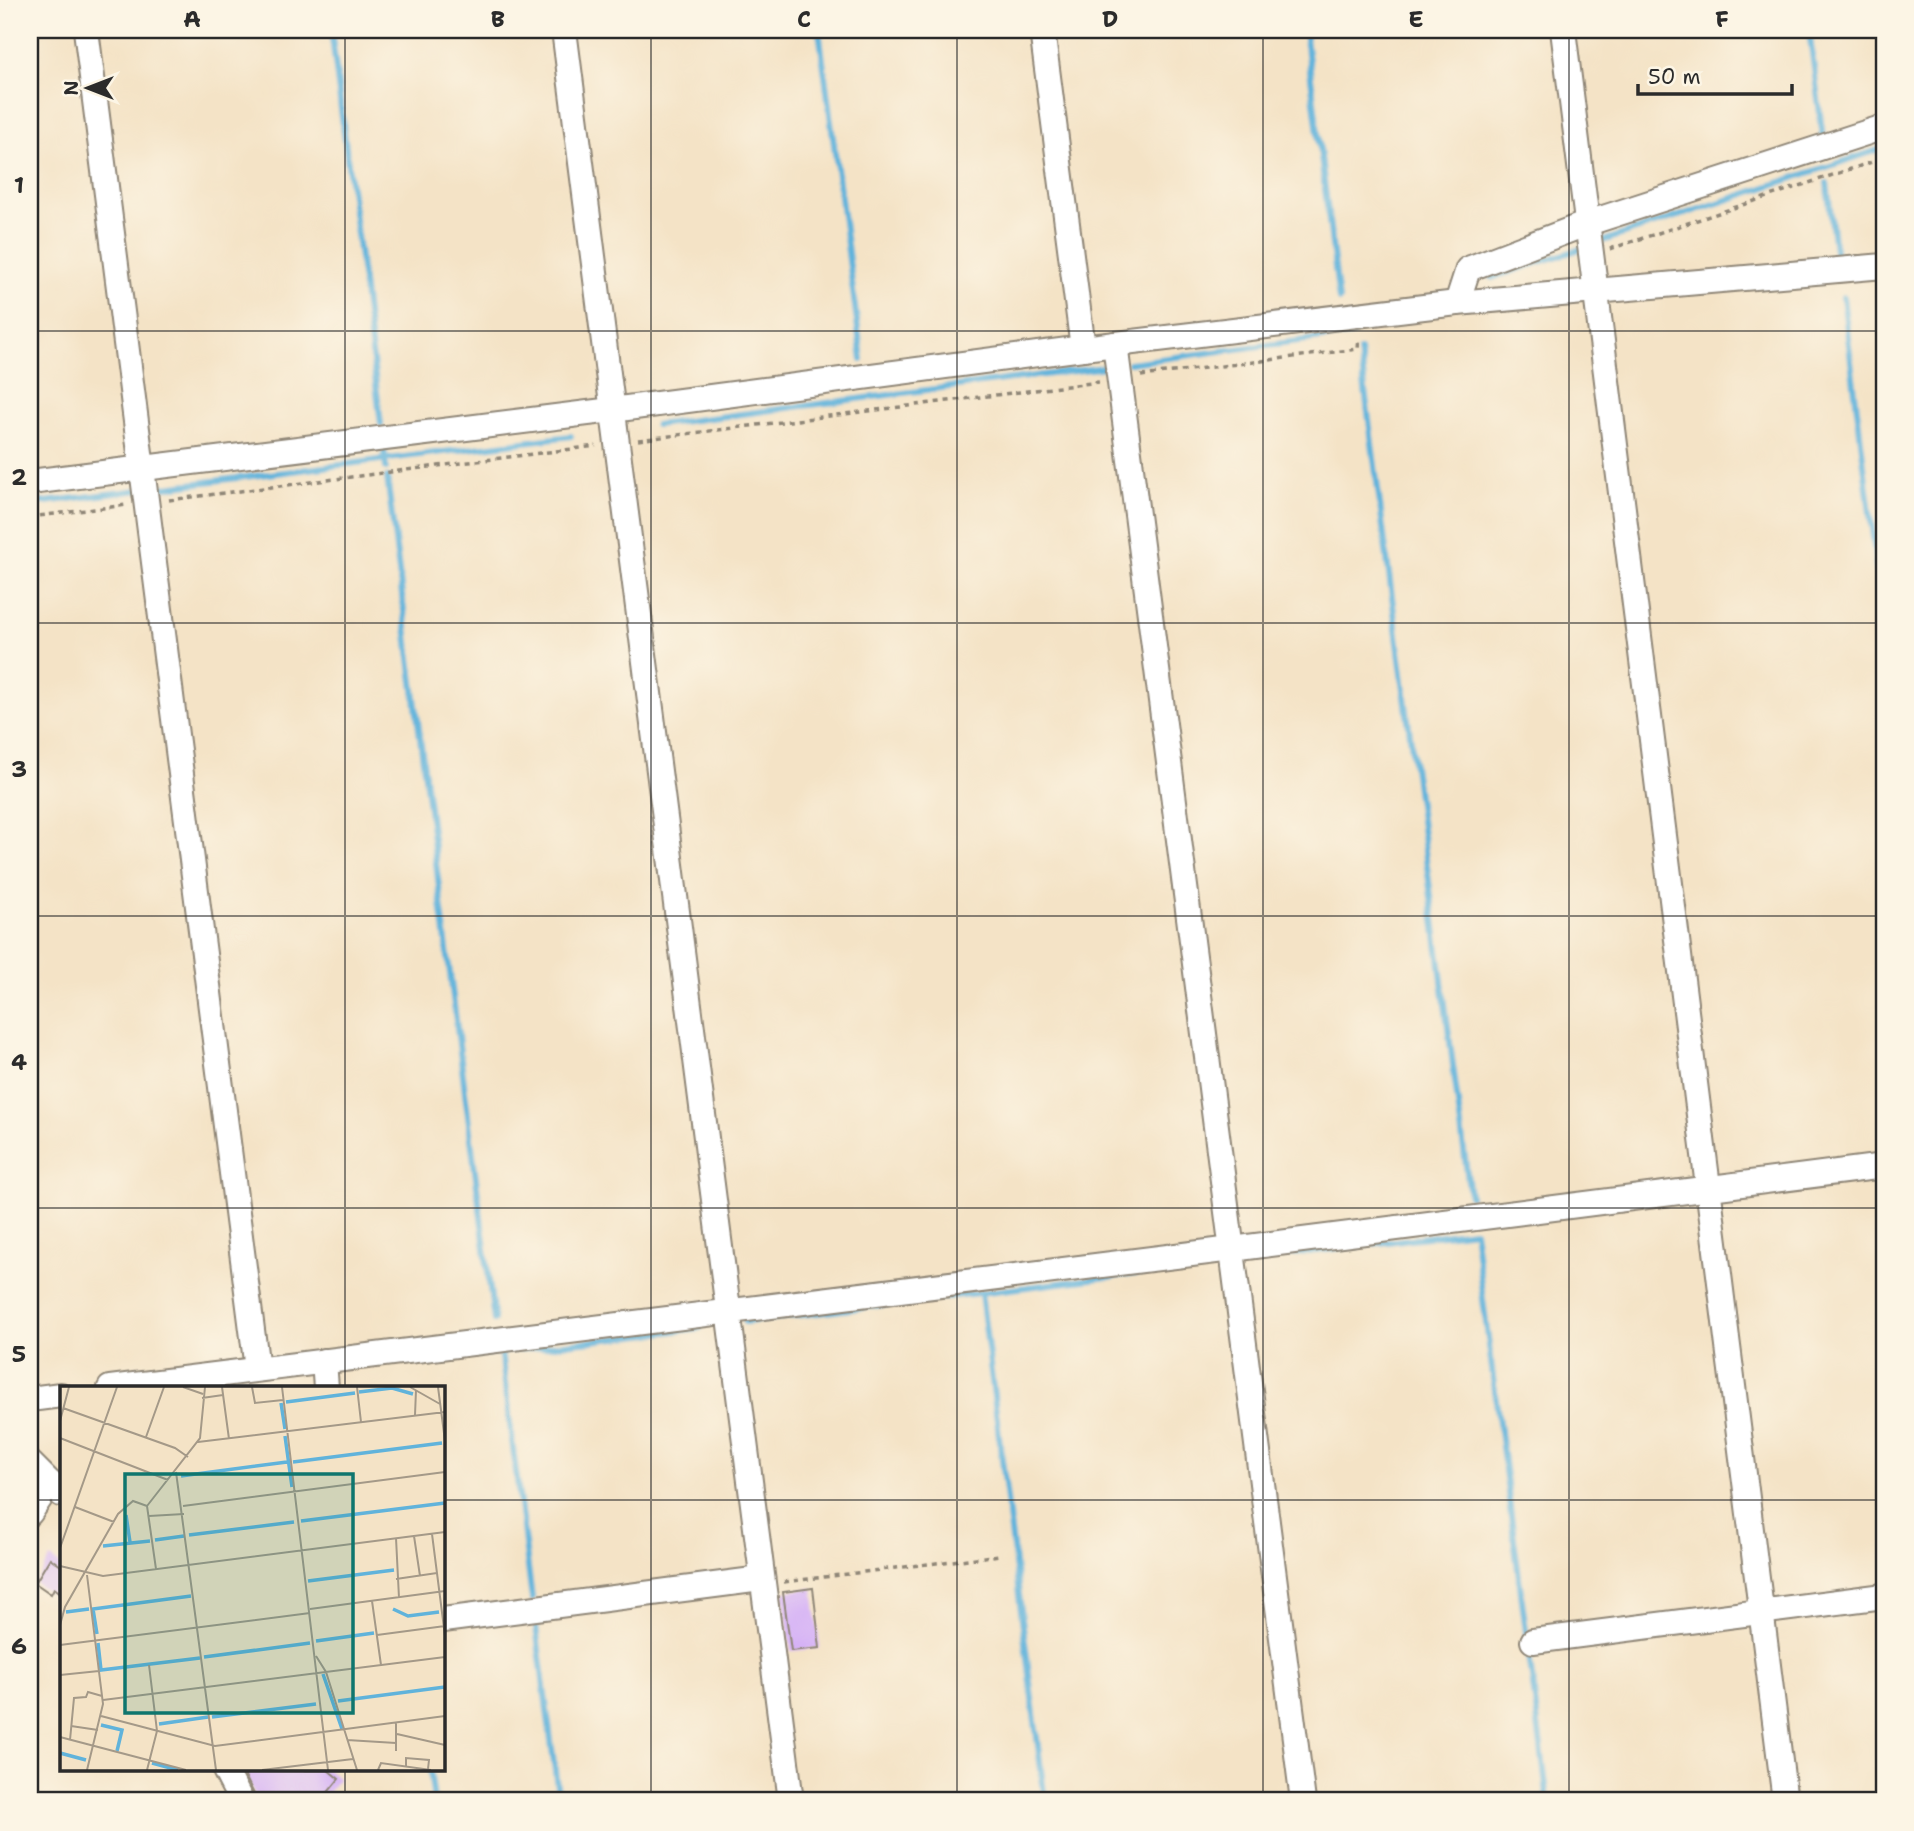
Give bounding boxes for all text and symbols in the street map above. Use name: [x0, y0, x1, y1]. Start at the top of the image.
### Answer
text: A: [183, 4, 201, 34]
text: B: [491, 4, 505, 34]
text: C: [797, 4, 811, 34]
text: D: [1102, 4, 1118, 34]
text: E: [1408, 4, 1424, 34]
text: F: [1715, 4, 1729, 34]
north arrow: [52, 52, 122, 122]
scale bar: [1638, 52, 1792, 96]
text: 50 m: [1648, 63, 1701, 91]
text: N: [59, 80, 84, 96]
text: 1: [14, 170, 24, 200]
text: 2: [11, 462, 27, 492]
text: 3: [11, 754, 27, 784]
text: 4: [11, 1047, 27, 1077]
text: 5: [12, 1339, 26, 1369]
inset map: [60, 1386, 444, 1772]
text: 6: [11, 1631, 27, 1661]

